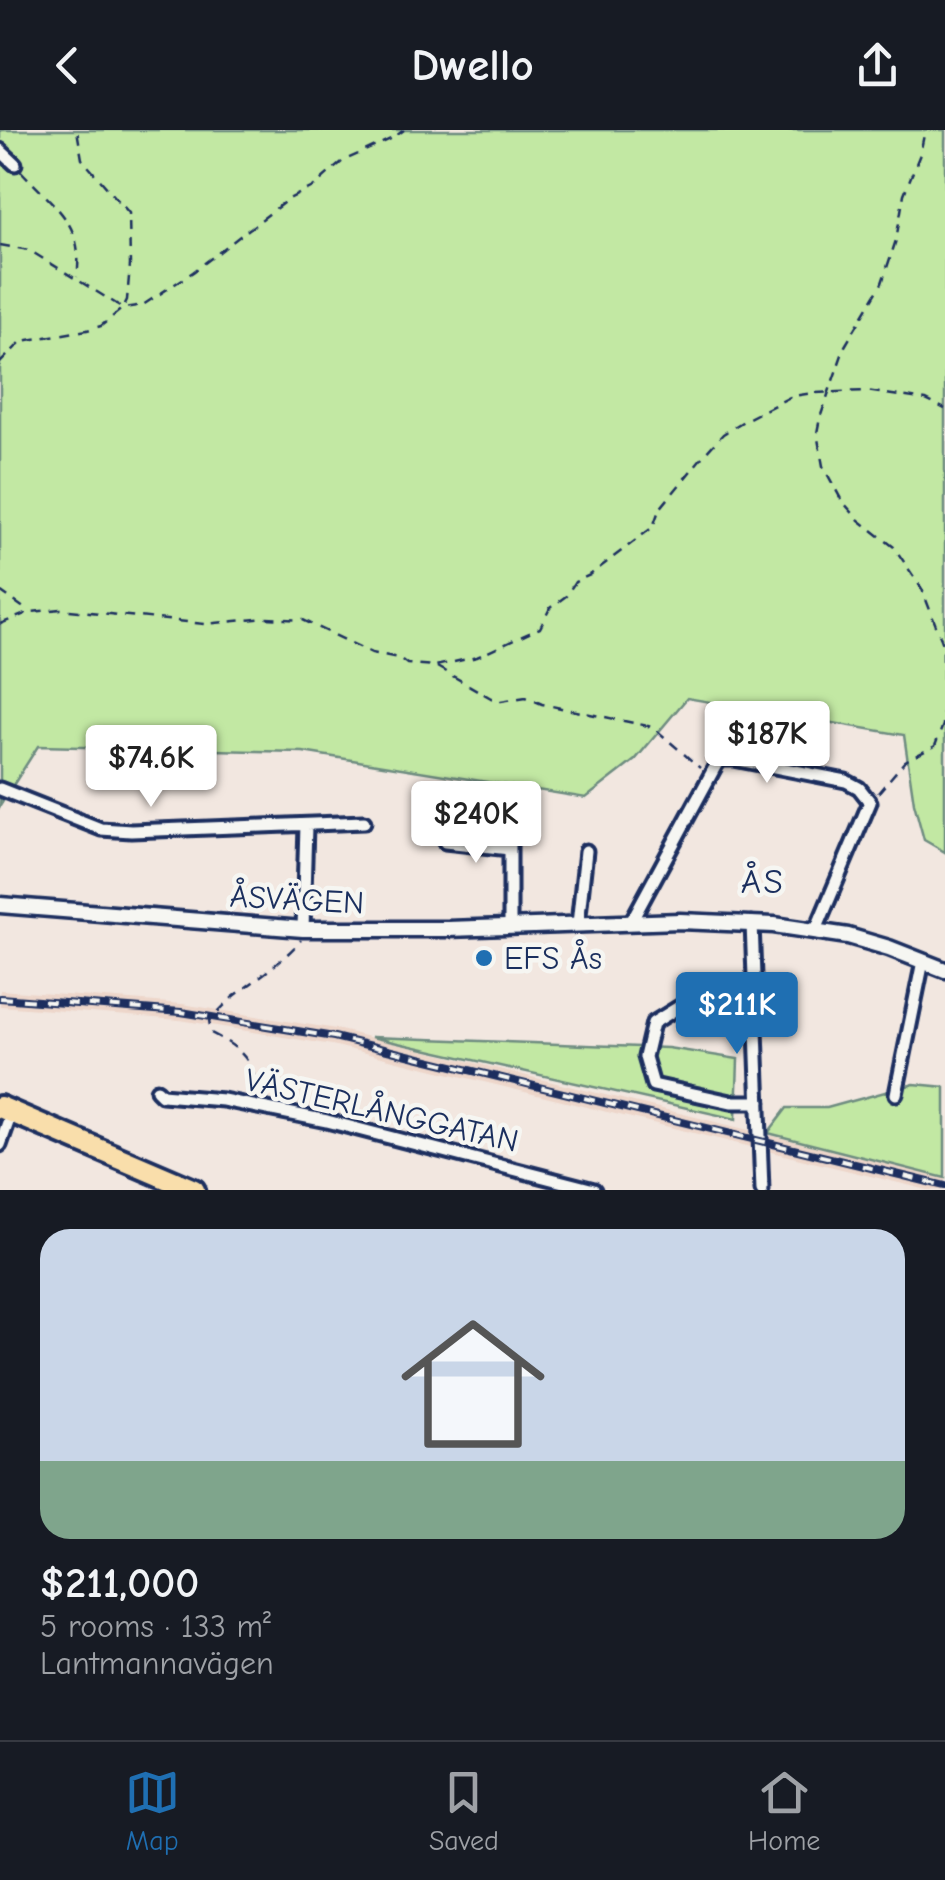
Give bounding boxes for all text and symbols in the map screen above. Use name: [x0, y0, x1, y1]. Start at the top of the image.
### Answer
icon: back: [40, 38, 95, 93]
icon: share: [850, 38, 905, 93]
text: Dwello: [411, 39, 534, 91]
pin: $187K: [697, 701, 837, 786]
text: $187K: [727, 715, 807, 752]
pin: $74.6K: [70, 725, 232, 810]
text: $74.6K: [108, 739, 194, 776]
pin: $240K: [406, 781, 546, 866]
text: $240K: [433, 795, 519, 832]
district label: ÅS: [741, 861, 785, 902]
street label: ÅSVÄGEN: [229, 877, 365, 921]
place label: EFS Ås: [504, 939, 602, 977]
marker: EFS Ås: [473, 947, 495, 969]
pin: $211K: [667, 972, 807, 1057]
text: $211K: [698, 986, 776, 1023]
street label: VÄSTERLÅNGGATAN: [242, 1060, 522, 1160]
icon: home: [383, 1294, 563, 1474]
text: $211,000: [40, 1559, 199, 1608]
text: 5 rooms · 133 m²: [40, 1608, 271, 1645]
text: Lantmannavägen: [40, 1645, 274, 1682]
tab: Map: [125, 1765, 180, 1857]
tab: Saved: [429, 1765, 499, 1857]
tab: Home: [748, 1765, 820, 1857]

